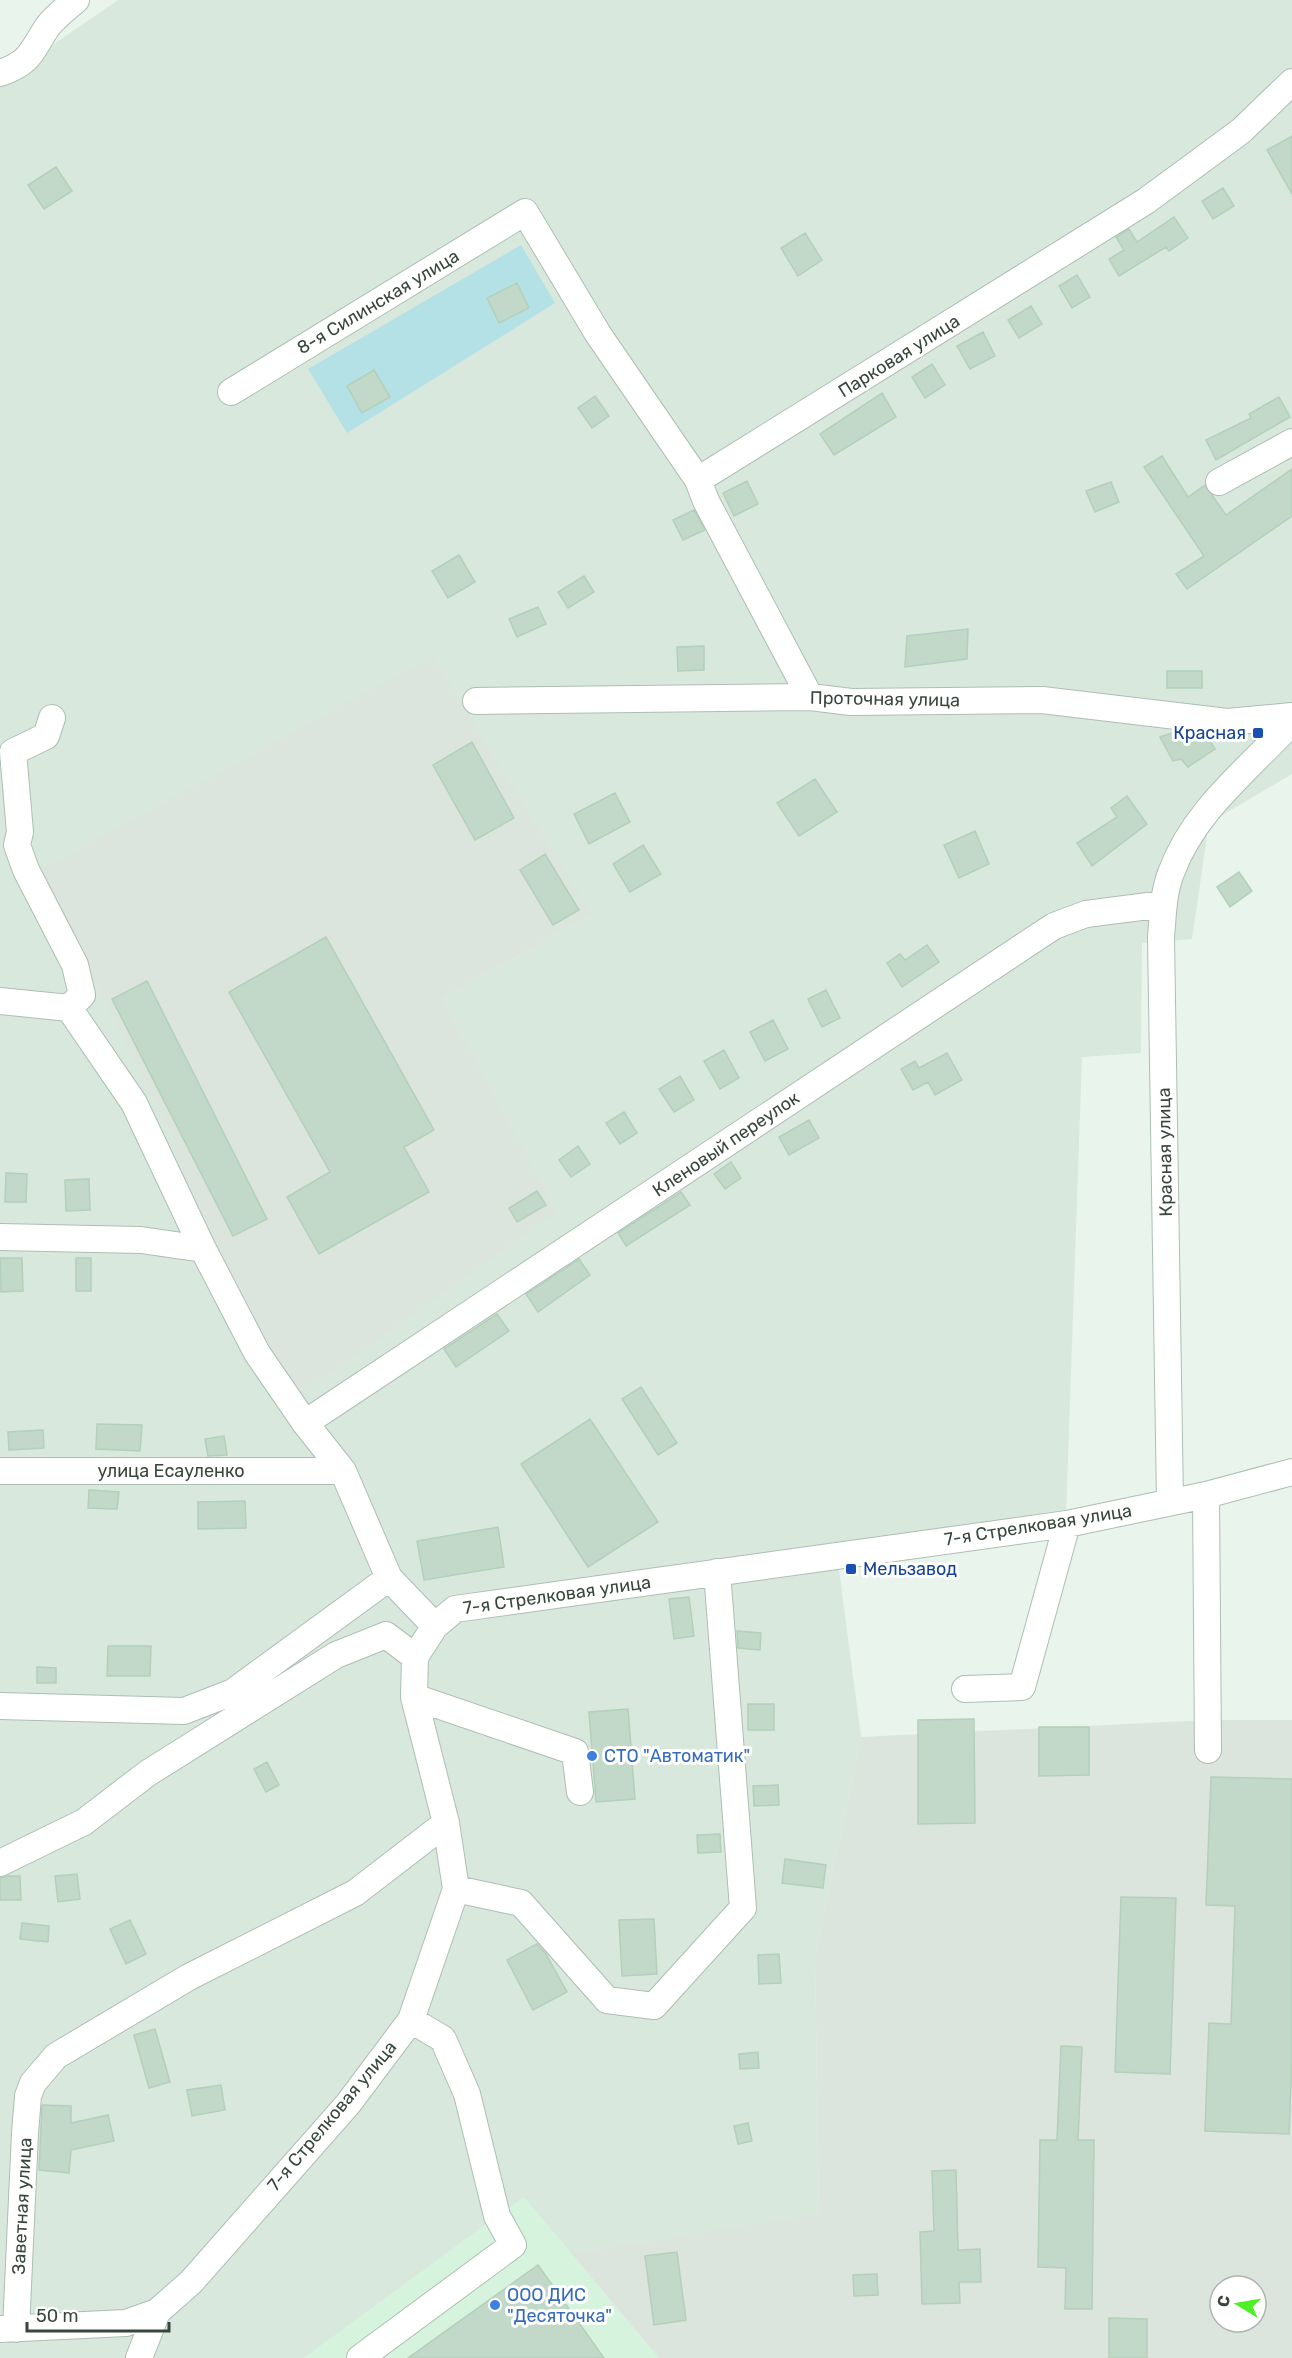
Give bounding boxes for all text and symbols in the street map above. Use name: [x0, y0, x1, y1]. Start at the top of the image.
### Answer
street label: 8-я Силинская улица: [293, 245, 463, 359]
street label: Парковая улица: [834, 310, 964, 402]
street label: Проточная улица: [810, 687, 960, 711]
place label: Красная: [1173, 722, 1246, 744]
marker: Красная: [1251, 726, 1265, 740]
street label: Кленовый переулок: [648, 1086, 804, 1201]
street label: Красная улица: [1153, 1087, 1177, 1217]
street label: улица Есауленко: [97, 1460, 245, 1482]
street label: 7-я Стрелковая улица: [943, 1499, 1133, 1551]
place label: Мельзавод: [863, 1558, 957, 1580]
marker: Мельзавод: [844, 1562, 858, 1576]
street label: 7-я Стрелковая улица: [462, 1571, 652, 1619]
place label: СТО "Автоматик": [604, 1745, 750, 1767]
marker: СТО "Автоматик": [585, 1749, 599, 1763]
street label: 7-я Стрелковая улица: [263, 2036, 401, 2196]
street label: Заветная улица: [7, 2137, 37, 2275]
north arrow: [1208, 2274, 1268, 2334]
place label: ООО ДИС "Десяточка": [507, 2284, 612, 2327]
text: С: [1213, 2294, 1234, 2309]
scale bar: [27, 2295, 170, 2333]
marker: ООО ДИС "Десяточка": [488, 2298, 502, 2312]
text: 50 m: [36, 2305, 79, 2327]

